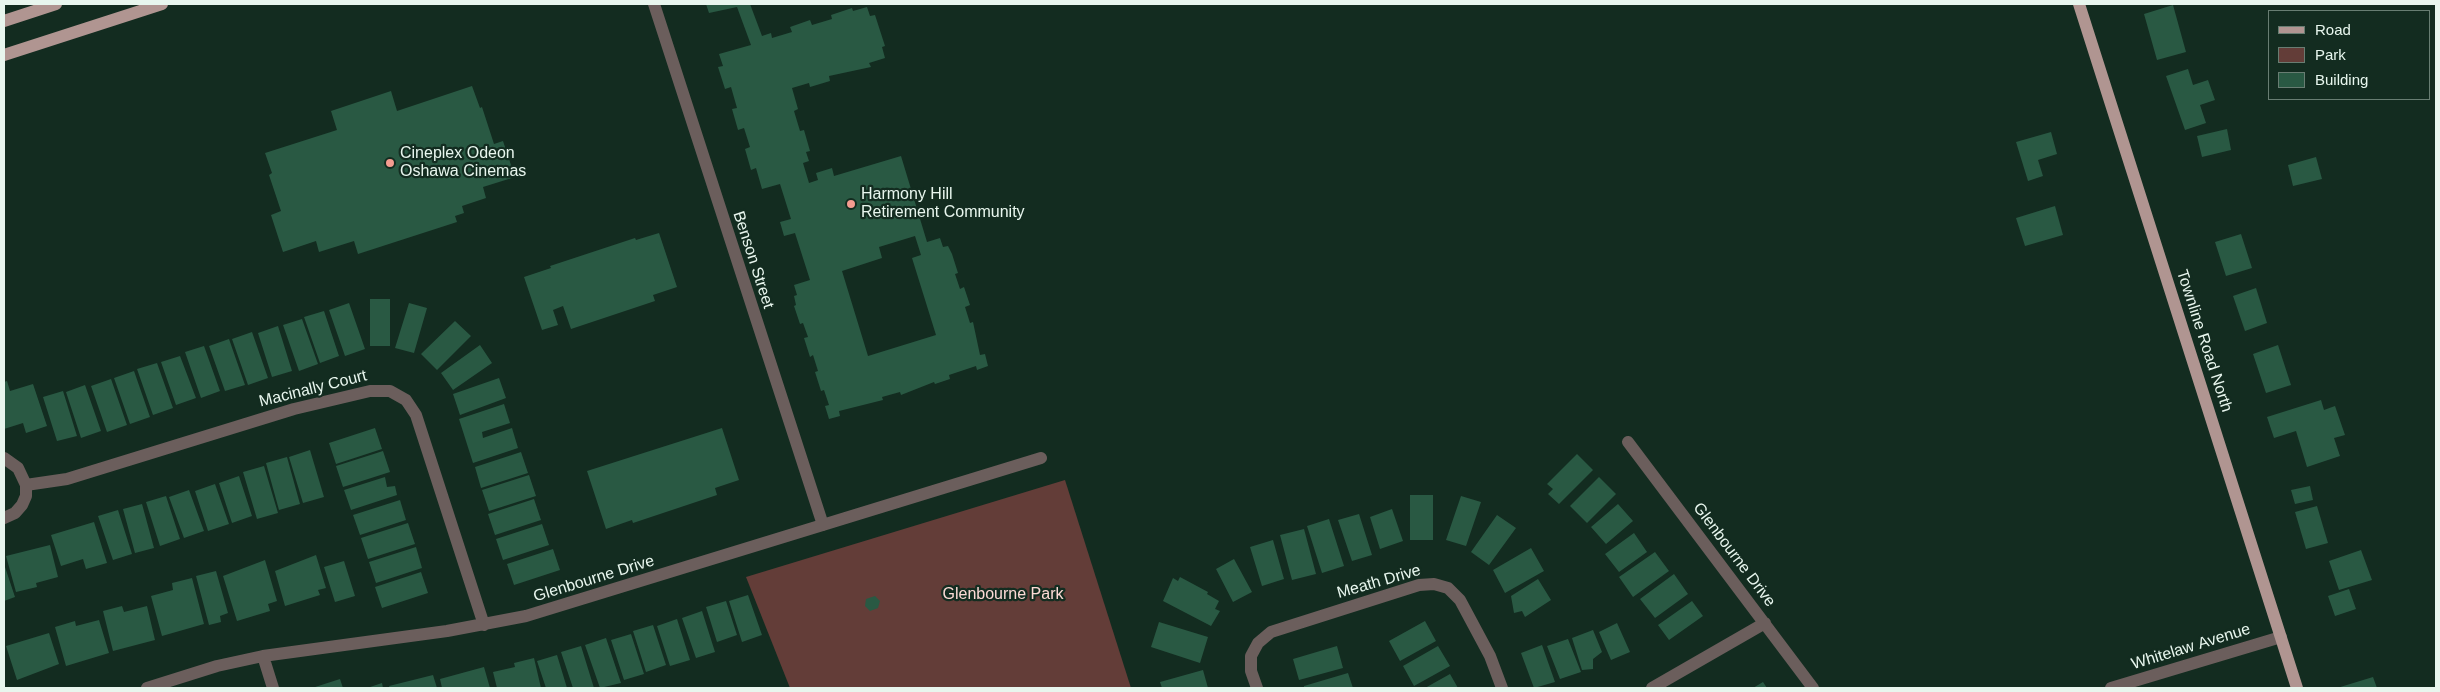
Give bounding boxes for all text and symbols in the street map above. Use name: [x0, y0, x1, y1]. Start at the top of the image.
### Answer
legend: [2268, 10, 2430, 100]
text: Road: [2315, 21, 2351, 38]
text: Park: [2315, 46, 2346, 63]
text: Building: [2315, 71, 2368, 88]
place label: Cineplex Odeon Oshawa Cinemas: [400, 144, 526, 182]
marker: Cineplex Odeon Oshawa Cinemas: [384, 157, 396, 169]
place label: Harmony Hill Retirement Community: [861, 185, 1025, 223]
marker: Harmony Hill Retirement Community: [845, 198, 857, 210]
street label: Benson Street: [728, 209, 778, 311]
street label: Townline Road North: [2172, 267, 2236, 415]
street label: Macinally Court: [257, 366, 369, 412]
street label: Glenbourne Drive: [1689, 499, 1779, 611]
street label: Glenbourne Drive: [531, 551, 657, 607]
street label: Meath Drive: [1335, 561, 1423, 603]
park label: Glenbourne Park: [943, 585, 1063, 605]
street label: Whitelaw Avenue: [2129, 620, 2253, 674]

